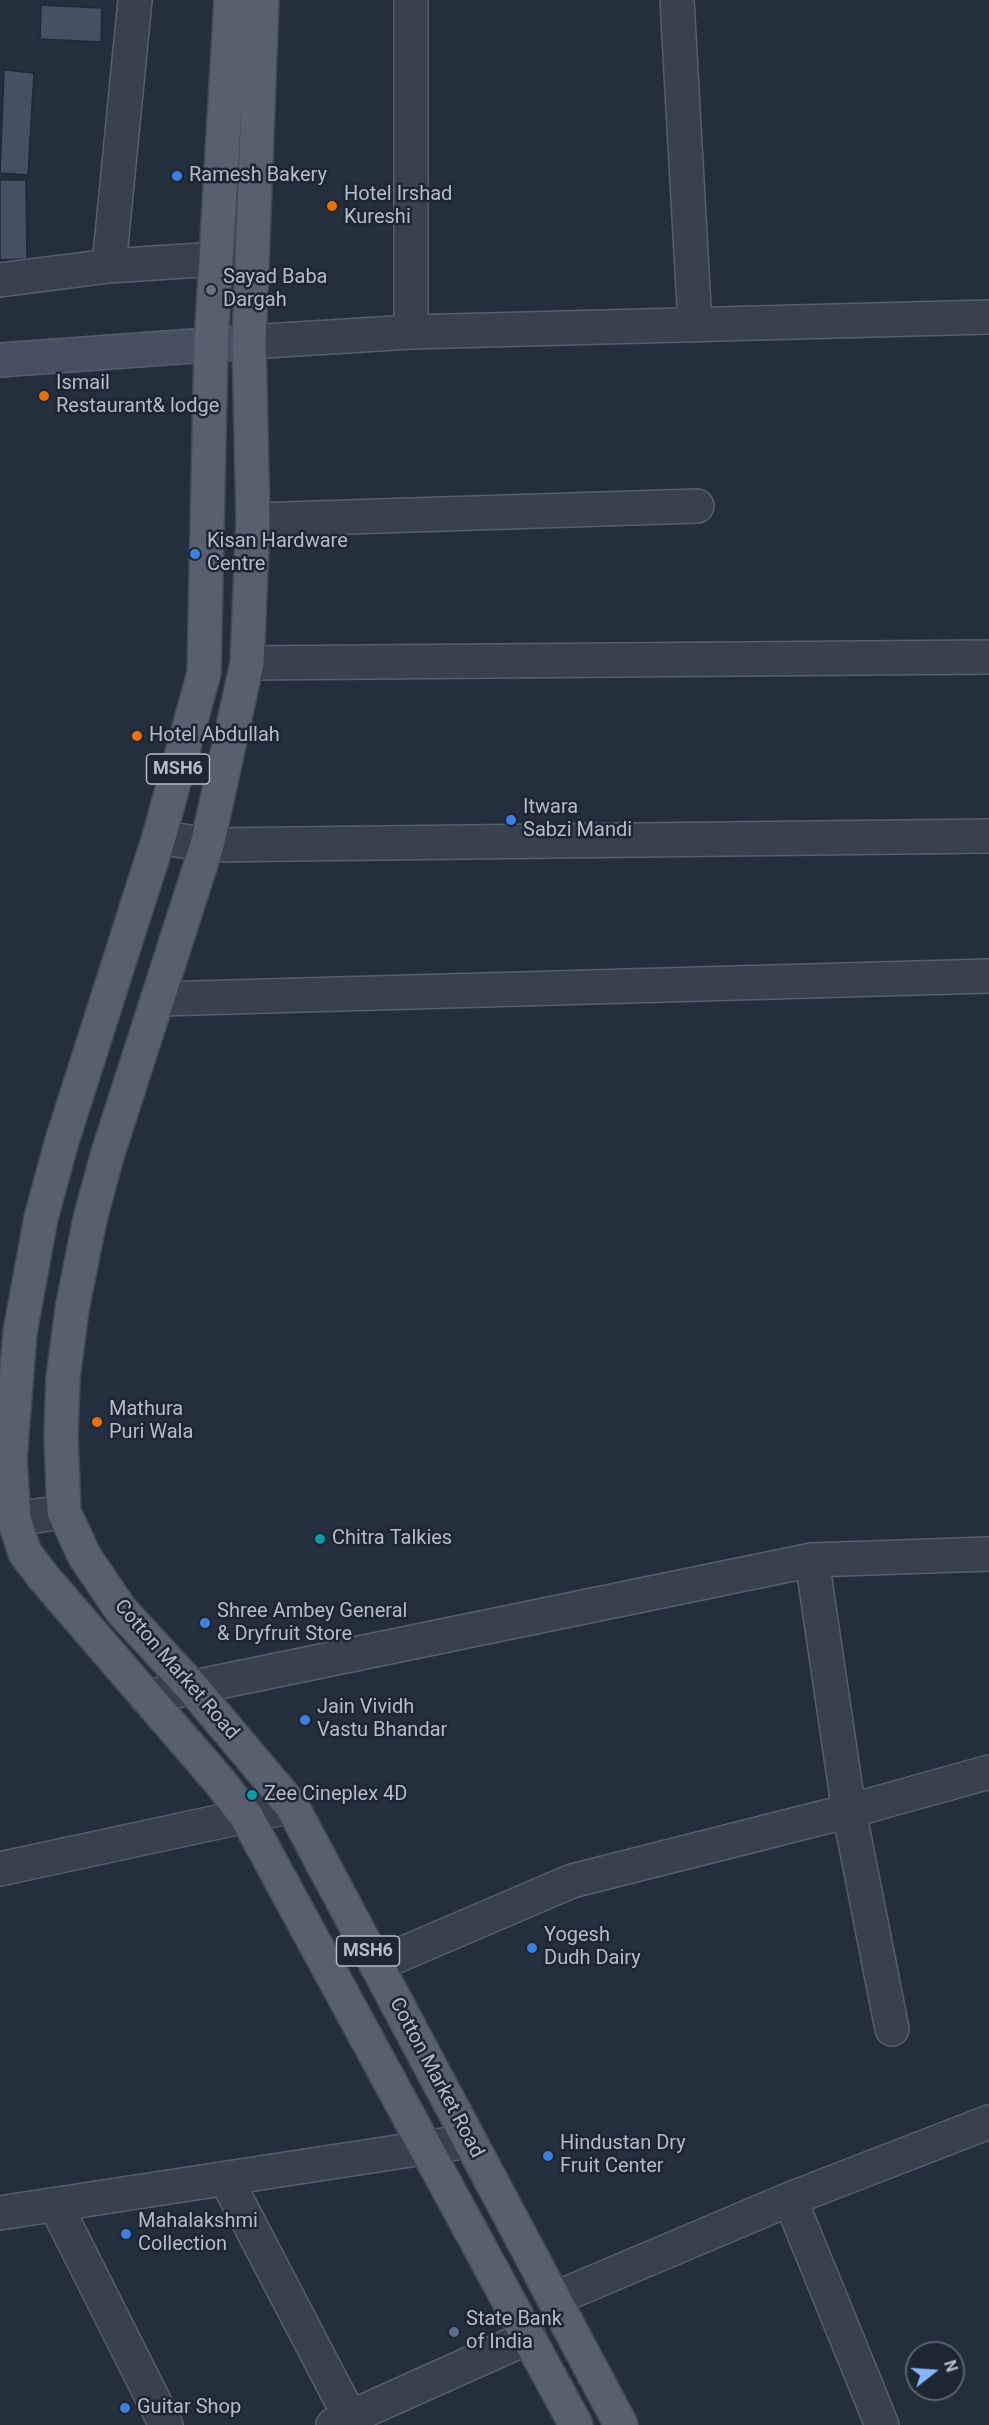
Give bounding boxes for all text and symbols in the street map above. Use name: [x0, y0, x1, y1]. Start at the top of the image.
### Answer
place label: Ramesh Bakery: [189, 164, 327, 188]
marker: Ramesh Bakery: [170, 169, 184, 183]
place label: Hotel Irshad Kureshi: [344, 183, 452, 230]
marker: Hotel Irshad Kureshi: [325, 199, 339, 213]
place label: Sayad Baba Dargah: [223, 266, 327, 313]
marker: Sayad Baba Dargah: [204, 283, 218, 297]
place label: Ismail Restaurant& lodge: [56, 372, 219, 419]
marker: Ismail Restaurant& lodge: [37, 389, 51, 403]
place label: Kisan Hardware Centre: [207, 530, 348, 577]
marker: Kisan Hardware Centre: [188, 547, 202, 561]
place label: Hotel Abdullah: [149, 724, 280, 748]
marker: Hotel Abdullah: [130, 729, 144, 743]
road number: MSH6: [146, 754, 210, 784]
place label: Itwara Sabzi Mandi: [523, 796, 632, 843]
marker: Itwara Sabzi Mandi: [504, 813, 518, 827]
place label: Mathura Puri Wala: [109, 1398, 193, 1445]
marker: Mathura Puri Wala: [90, 1415, 104, 1429]
place label: Chitra Talkies: [332, 1527, 452, 1551]
marker: Chitra Talkies: [313, 1532, 327, 1546]
street label: Cotton Market Road: [109, 1595, 243, 1745]
place label: Shree Ambey General & Dryfruit Store: [217, 1600, 407, 1647]
marker: Shree Ambey General & Dryfruit Store: [198, 1616, 212, 1630]
place label: Jain Vividh Vastu Bhandar: [317, 1696, 447, 1743]
marker: Jain Vividh Vastu Bhandar: [298, 1713, 312, 1727]
place label: Zee Cineplex 4D: [264, 1783, 407, 1807]
marker: Zee Cineplex 4D: [245, 1788, 259, 1802]
place label: Yogesh Dudh Dairy: [544, 1924, 641, 1971]
road number: MSH6: [336, 1936, 400, 1966]
marker: Yogesh Dudh Dairy: [525, 1941, 539, 1955]
street label: Cotton Market Road: [384, 1994, 488, 2162]
place label: Hindustan Dry Fruit Center: [560, 2132, 686, 2179]
marker: Hindustan Dry Fruit Center: [541, 2149, 555, 2163]
place label: Mahalakshmi Collection: [138, 2210, 258, 2257]
marker: Mahalakshmi Collection: [119, 2227, 133, 2241]
place label: State Bank of India: [466, 2308, 562, 2355]
marker: State Bank of India: [447, 2325, 461, 2339]
north arrow: [905, 2341, 965, 2401]
text: N: [940, 2358, 962, 2374]
place label: Guitar Shop: [137, 2396, 241, 2420]
marker: Guitar Shop: [118, 2401, 132, 2415]

